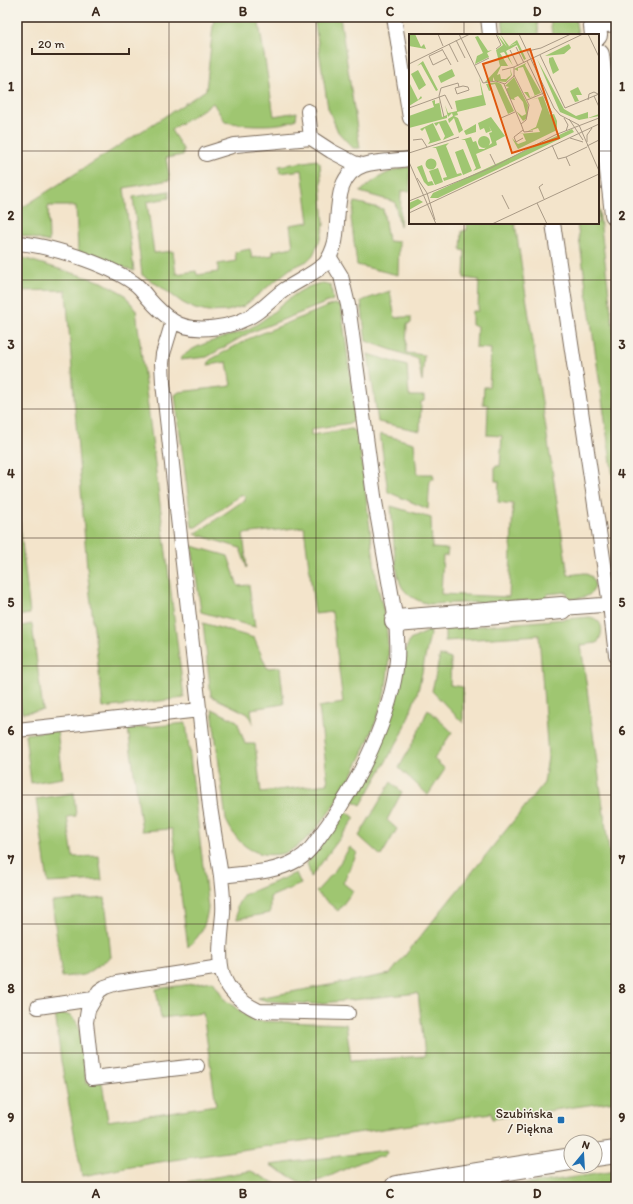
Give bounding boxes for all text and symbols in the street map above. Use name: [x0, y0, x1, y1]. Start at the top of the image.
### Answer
text: A: [91, 4, 101, 19]
text: B: [239, 4, 248, 19]
text: C: [386, 4, 395, 19]
text: D: [533, 4, 542, 19]
scale bar: [32, 30, 129, 56]
inset map: [409, 34, 599, 224]
text: 20 m: [38, 37, 65, 51]
text: 1: [8, 79, 14, 94]
text: 1: [619, 79, 625, 94]
text: 2: [8, 208, 15, 223]
text: 2: [619, 208, 626, 223]
text: 3: [7, 337, 15, 352]
text: 3: [618, 337, 626, 352]
text: 4: [7, 466, 15, 481]
text: 4: [618, 466, 626, 481]
text: 5: [8, 595, 15, 610]
text: 5: [619, 595, 626, 610]
text: 6: [8, 723, 15, 738]
text: 6: [619, 723, 626, 738]
text: 7: [7, 852, 15, 867]
text: 7: [618, 852, 626, 867]
text: 8: [7, 981, 15, 996]
text: 8: [618, 981, 626, 996]
place label: Szubińska / Piękna: [496, 1106, 554, 1136]
text: 9: [8, 1110, 15, 1125]
text: 9: [619, 1110, 626, 1125]
marker: Szubińska / Piękna: [556, 1115, 566, 1125]
north arrow: [563, 1134, 603, 1174]
text: N: [580, 1138, 591, 1152]
text: A: [91, 1186, 101, 1201]
text: B: [239, 1186, 248, 1201]
text: C: [386, 1186, 395, 1201]
text: D: [533, 1186, 542, 1201]

